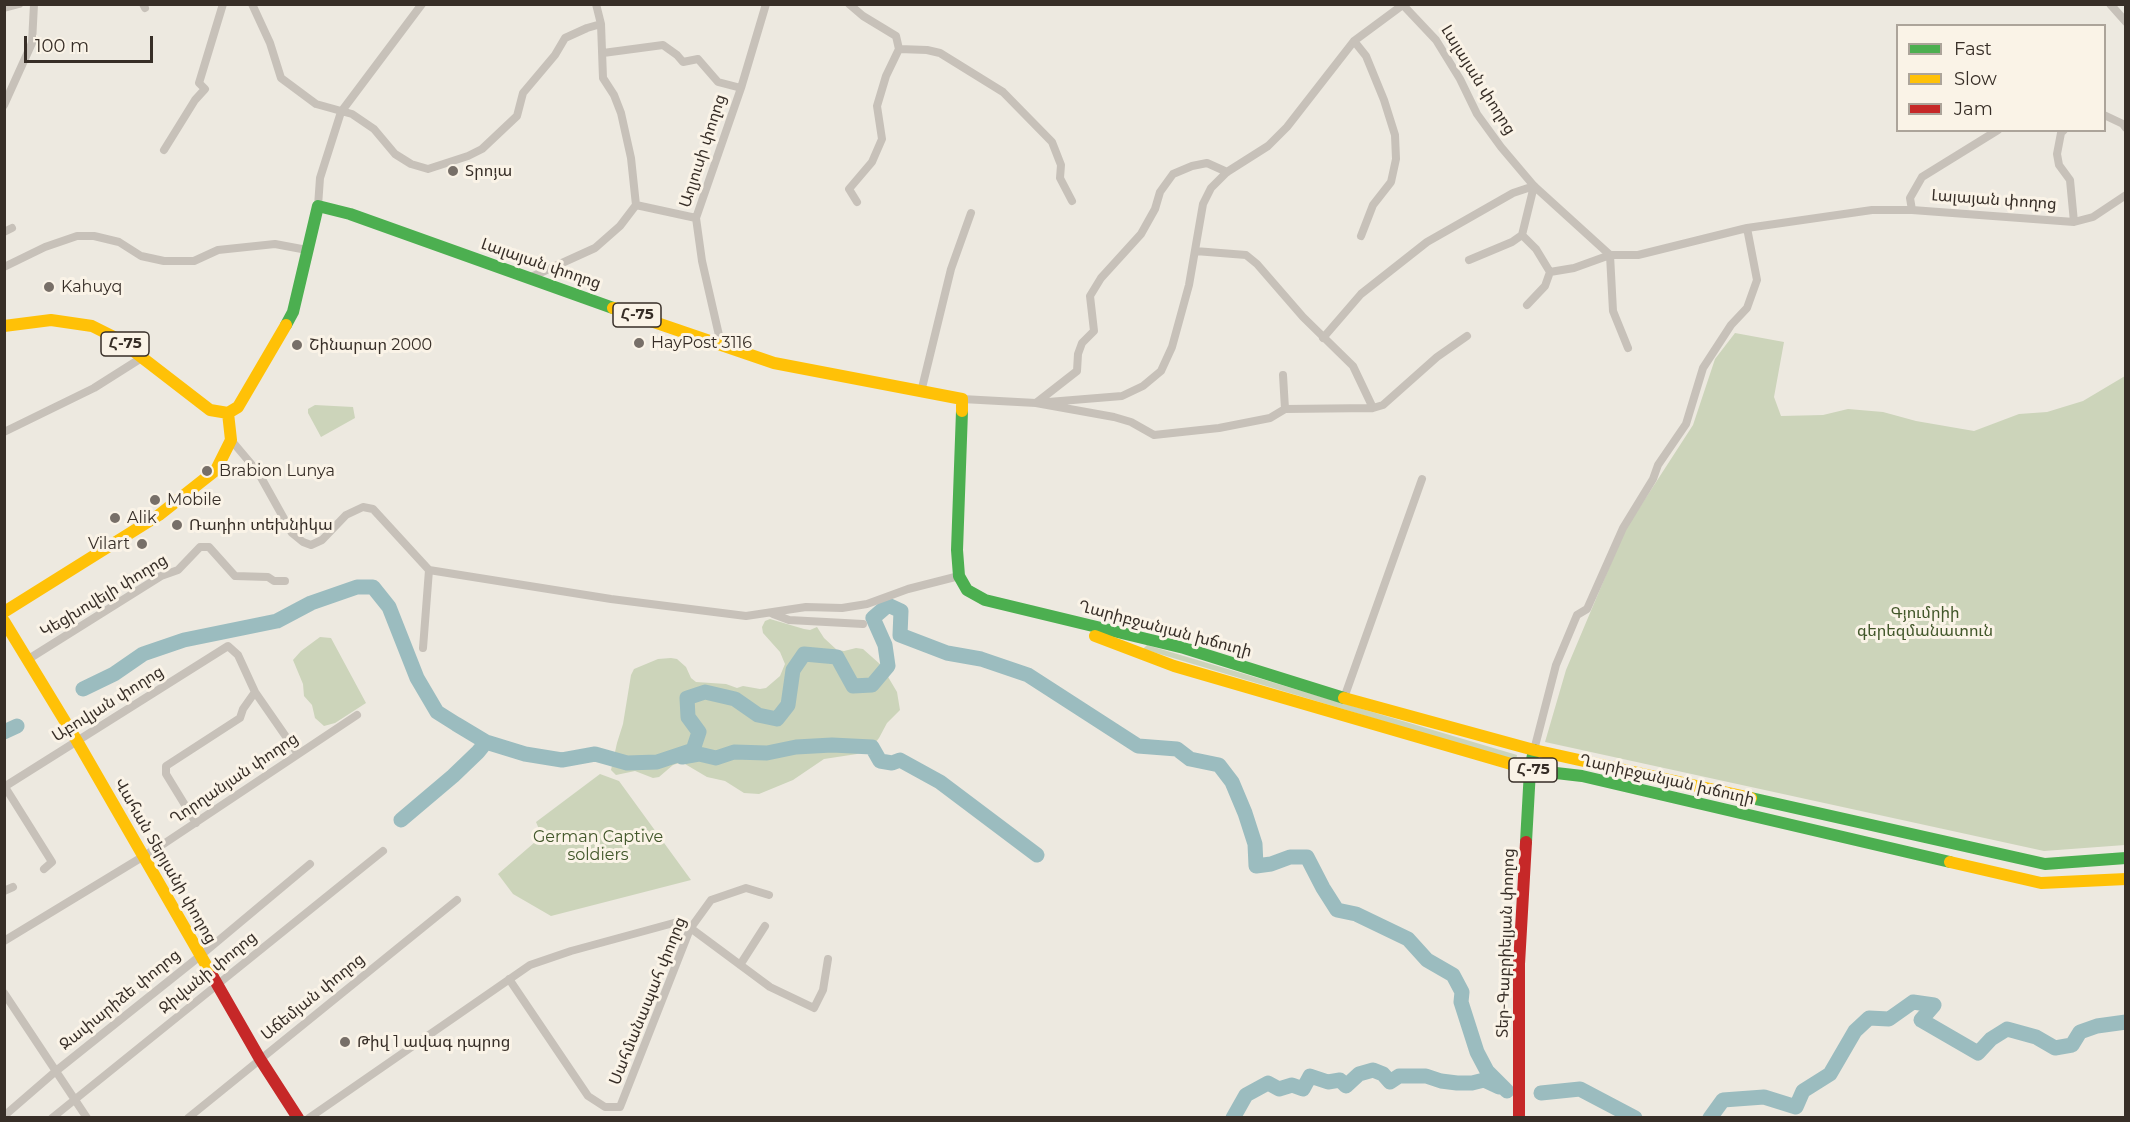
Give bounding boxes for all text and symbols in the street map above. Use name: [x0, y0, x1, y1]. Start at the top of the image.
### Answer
street label: Լալայան փողոց: [1437, 22, 1519, 138]
scale bar: [27, 24, 156, 62]
legend: [1896, 24, 2106, 132]
text: 100 m: [35, 35, 89, 57]
text: Fast: [1954, 38, 1992, 60]
text: Slow: [1954, 68, 1997, 90]
street label: Աղյուսի փողոց: [676, 92, 730, 210]
text: Jam: [1954, 98, 1993, 120]
place label: Տրոյա: [465, 161, 512, 181]
marker: Տրոյա: [446, 164, 460, 178]
street label: Լալայան փողոց: [1931, 186, 2057, 214]
street label: Լալայան փողոց: [478, 234, 604, 294]
place label: Kahuyq: [61, 277, 122, 297]
marker: Kahuyq: [42, 280, 56, 294]
road number: Հ-75: [613, 303, 661, 327]
road number: Հ-75: [101, 332, 149, 356]
place label: HayPost 3116: [651, 333, 752, 353]
place label: Շինարար 2000: [309, 335, 432, 355]
marker: HayPost 3116: [632, 336, 646, 350]
marker: Շինարար 2000: [290, 338, 304, 352]
place label: Brabion Lunya: [219, 461, 335, 481]
marker: Brabion Lunya: [200, 464, 214, 478]
place label: Mobile: [167, 490, 221, 510]
marker: Mobile: [148, 493, 162, 507]
place label: Alik: [127, 508, 157, 528]
marker: Alik: [108, 511, 122, 525]
place label: Ռադիո տեխնիկա: [189, 515, 333, 535]
marker: Ռադիո տեխնիկա: [170, 518, 184, 532]
place label: Vilart: [88, 534, 130, 554]
marker: Vilart: [135, 537, 149, 551]
street label: Կեցխովելի փողոց: [37, 550, 171, 642]
street label: Ղարիբջանյան խճուղի: [1076, 597, 1254, 661]
park label: Գյումրիի գերեզմանատուն: [1857, 603, 1993, 641]
street label: Աբովյան փողոց: [49, 662, 167, 746]
street label: Ղորղանյան փողոց: [166, 729, 302, 829]
street label: Ղարիբջանյան խճուղի: [1578, 751, 1756, 809]
road number: Հ-75: [1509, 758, 1557, 782]
street label: Վահան Տերյանի փողոց: [110, 775, 220, 947]
park label: German Captive soldiers: [533, 827, 663, 865]
street label: Տեր-Գաբրիելյան փողոց: [1493, 848, 1519, 1038]
street label: Սահմանապահ փողոց: [606, 914, 690, 1088]
street label: Ջիվանի փողոց: [155, 928, 261, 1018]
street label: Ջափարիձե փողոց: [56, 945, 184, 1055]
street label: Աճեմյան փողոց: [258, 950, 368, 1044]
place label: Թիվ 1 ավագ դպրոց: [357, 1032, 510, 1052]
marker: Թիվ 1 ավագ դպրոց: [338, 1035, 352, 1049]

